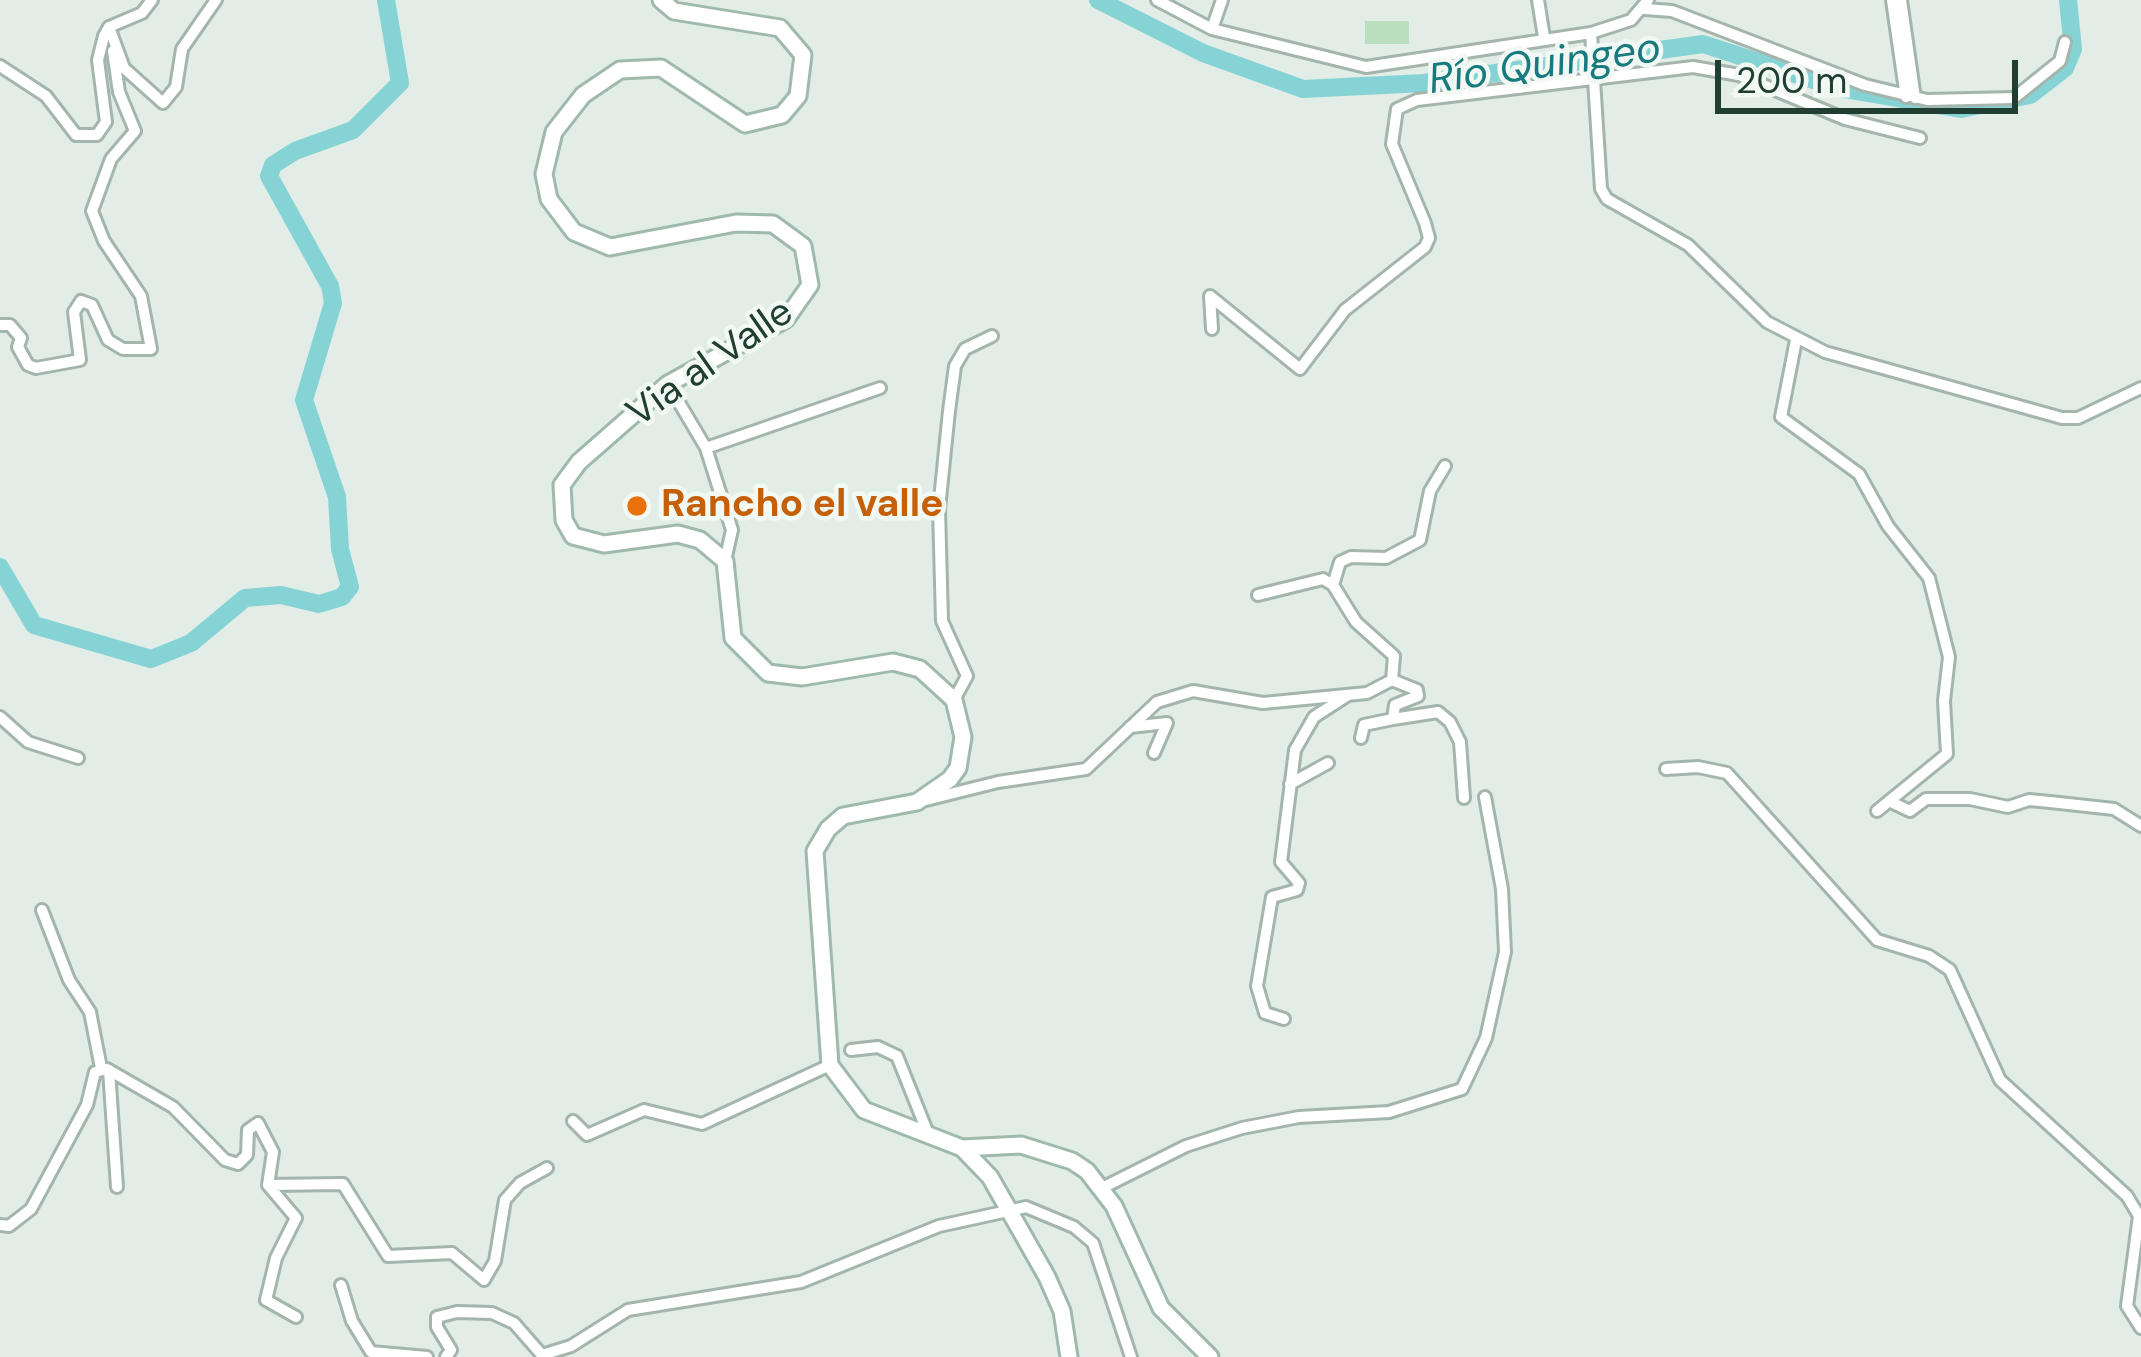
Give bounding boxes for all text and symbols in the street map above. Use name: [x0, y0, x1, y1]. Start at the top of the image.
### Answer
water label: Río Quingeo: [1426, 25, 1664, 107]
scale bar: [1721, 36, 2024, 110]
text: 200 m: [1736, 57, 1847, 104]
street label: Via al Valle: [619, 290, 803, 438]
place label: Rancho el valle: [661, 483, 944, 529]
marker: Rancho el valle: [624, 493, 650, 519]

